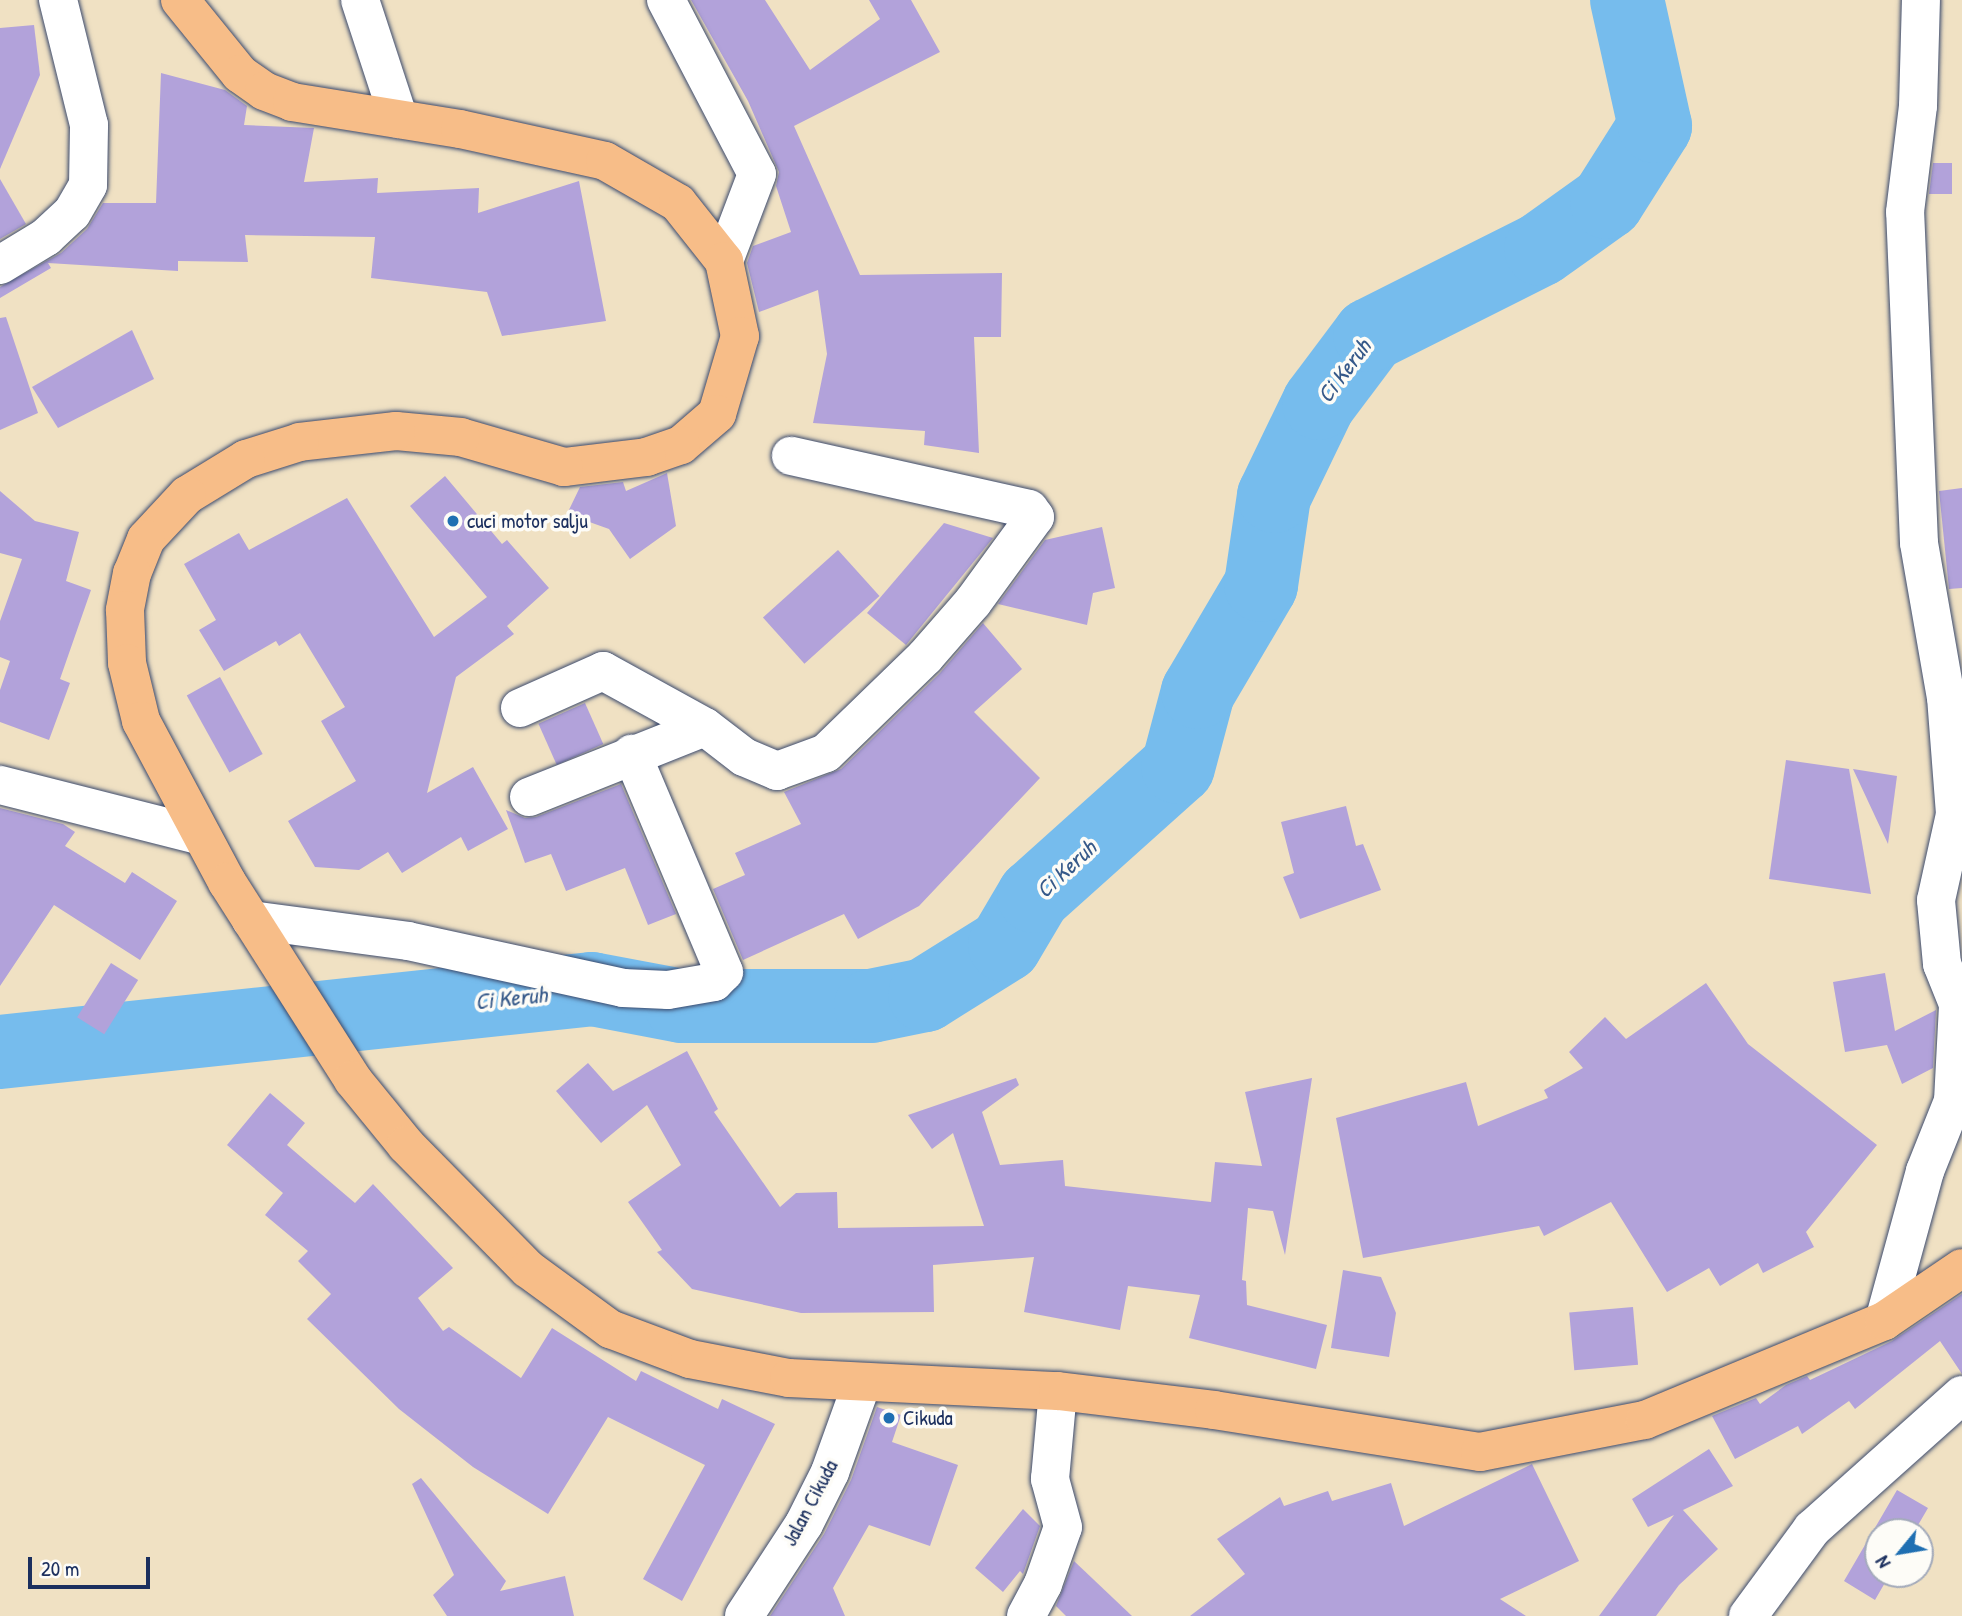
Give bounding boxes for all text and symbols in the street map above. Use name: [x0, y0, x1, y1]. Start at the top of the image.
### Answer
water label: Ci Keruh: [1311, 334, 1377, 408]
place label: cuci motor salju: [467, 508, 588, 534]
marker: cuci motor salju: [445, 513, 461, 529]
water label: Ci Keruh: [1030, 834, 1102, 904]
water label: Ci Keruh: [474, 981, 548, 1015]
place label: Cikuda: [903, 1405, 953, 1431]
marker: Cikuda: [881, 1410, 897, 1426]
street label: Jalan Cikuda: [777, 1456, 843, 1550]
north arrow: [1864, 1518, 1934, 1588]
scale bar: [32, 1542, 154, 1586]
text: N: [1869, 1552, 1896, 1573]
text: 20 m: [41, 1554, 79, 1583]

